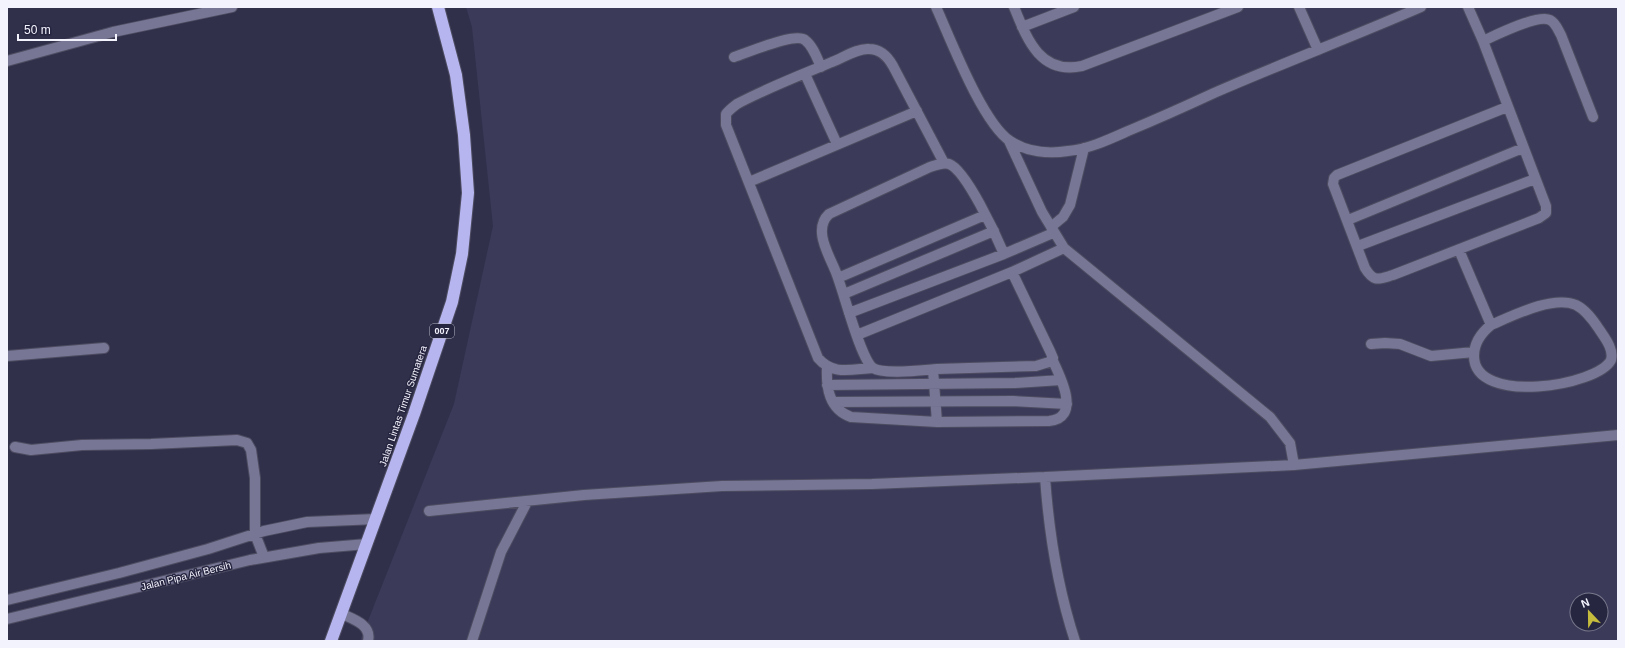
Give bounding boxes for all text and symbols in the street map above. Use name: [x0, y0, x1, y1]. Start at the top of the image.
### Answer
scale bar: [18, 16, 116, 42]
text: 50 m: [24, 23, 51, 37]
road number: 007: [430, 324, 454, 338]
street label: Jalan Lintas Timur Sumatera: [377, 344, 429, 468]
street label: Jalan Pipa Air Bersih: [140, 560, 232, 592]
north arrow: [1569, 592, 1609, 632]
text: N: [1579, 596, 1591, 610]

